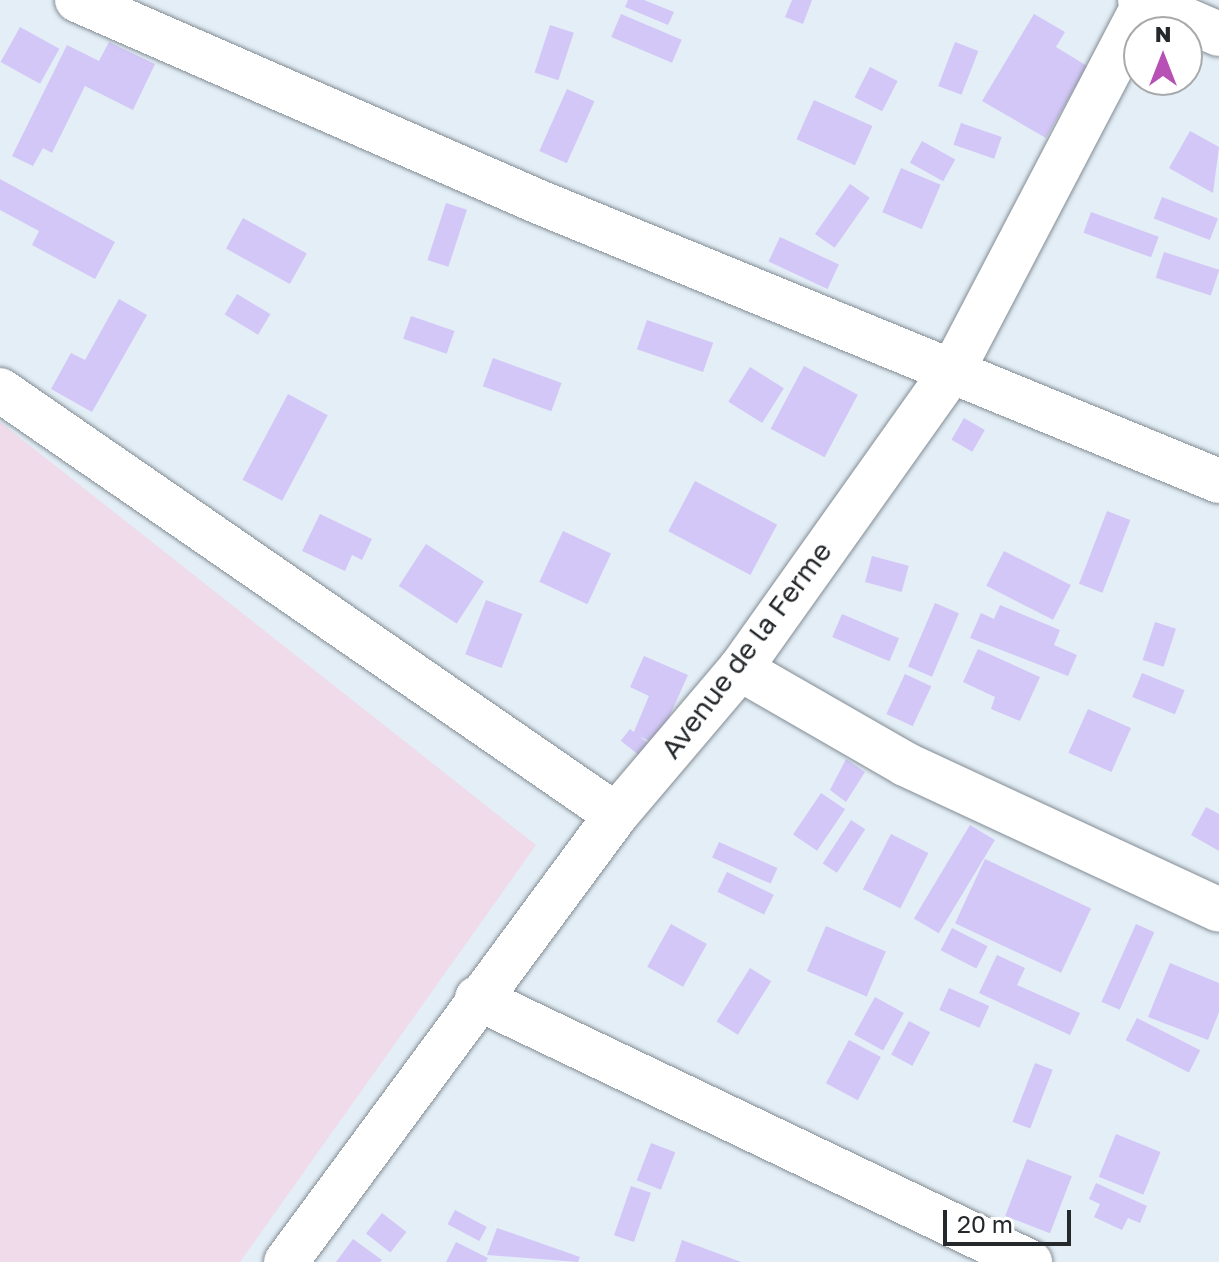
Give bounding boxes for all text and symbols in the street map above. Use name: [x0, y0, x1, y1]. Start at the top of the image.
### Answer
north arrow: [1123, 16, 1203, 96]
text: N: [1155, 20, 1171, 47]
street label: Avenue de la Ferme: [654, 535, 838, 765]
scale bar: [947, 1194, 1075, 1244]
text: 20 m: [957, 1209, 1013, 1238]

